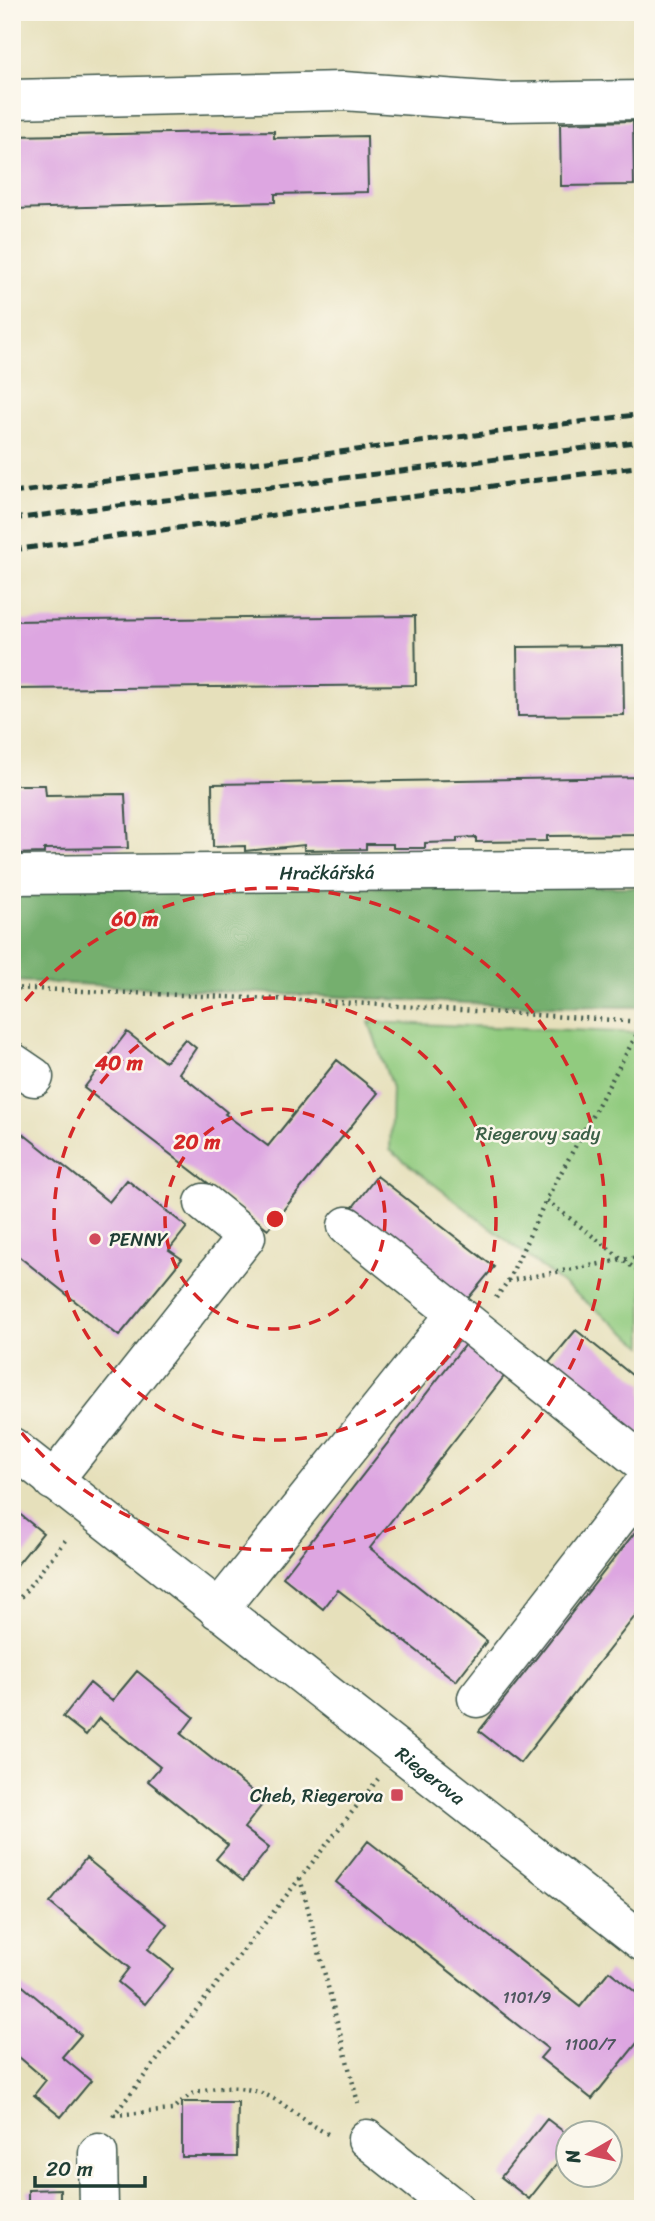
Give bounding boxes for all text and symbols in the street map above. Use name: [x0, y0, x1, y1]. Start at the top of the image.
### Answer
street label: Hračkářská: [279, 856, 375, 889]
text: 60 m: [111, 900, 159, 938]
text: 40 m: [94, 1044, 144, 1082]
park label: Riegerovy sady: [476, 1117, 600, 1150]
text: 20 m: [173, 1123, 221, 1161]
centre of rings: [263, 1207, 287, 1231]
place label: PENNY: [109, 1223, 169, 1256]
marker: PENNY: [87, 1231, 103, 1247]
street label: Riegerova: [388, 1738, 473, 1814]
place label: Cheb, Riegerova: [250, 1779, 383, 1812]
marker: Cheb, Riegerova: [389, 1787, 405, 1803]
house number: 1101/9: [503, 1983, 551, 2012]
house number: 1100/7: [564, 2030, 616, 2059]
north arrow: [554, 2120, 624, 2190]
scale bar: [35, 2144, 145, 2188]
text: N: [555, 2147, 590, 2167]
text: 20 m: [46, 2150, 93, 2188]

